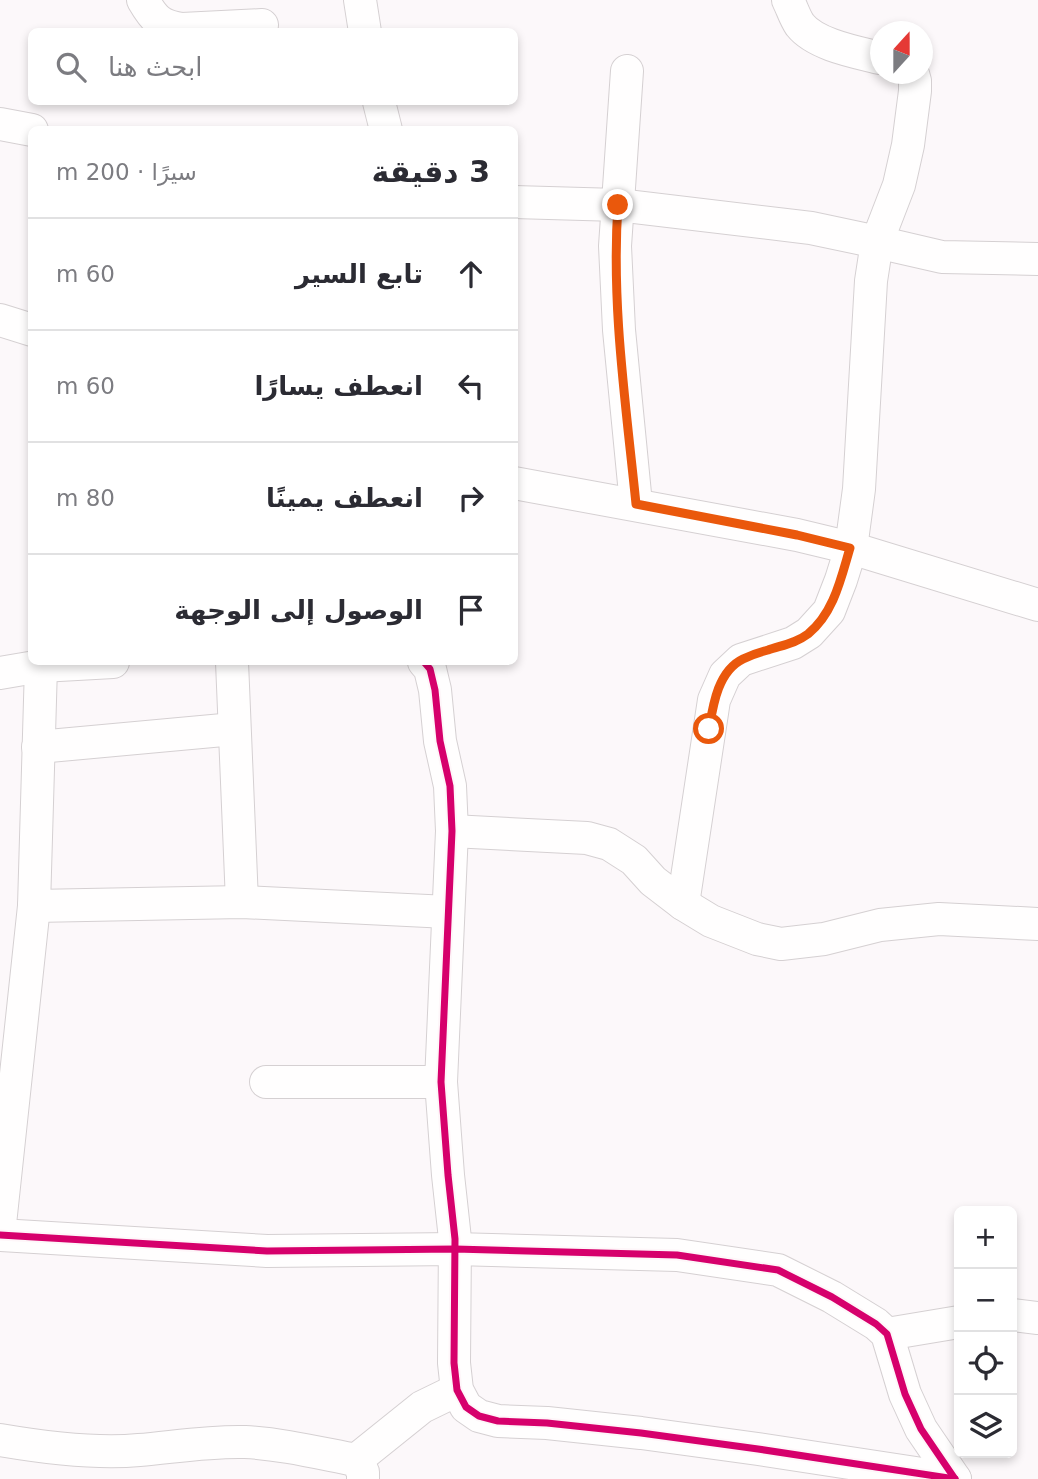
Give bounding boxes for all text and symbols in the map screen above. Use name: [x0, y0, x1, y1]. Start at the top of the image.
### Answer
north arrow: [870, 21, 933, 84]
search box: [28, 28, 518, 105]
icon: search: [52, 48, 90, 86]
text: ابحث هنا: [108, 52, 203, 82]
text: 3 دقيقة: [372, 154, 490, 189]
text: سيرًا · 200 m: [56, 159, 197, 185]
route end: [602, 189, 633, 220]
icon: ahead: [452, 255, 490, 293]
text: تابع السير: [295, 259, 423, 289]
text: 60 m: [56, 261, 115, 287]
icon: left: [452, 367, 490, 405]
text: انعطف يسارًا: [254, 371, 423, 401]
text: 60 m: [56, 373, 115, 399]
icon: right: [452, 479, 490, 517]
text: انعطف يمينًا: [266, 483, 423, 513]
text: 80 m: [56, 485, 115, 511]
icon: arrive: [452, 591, 490, 629]
text: الوصول إلى الوجهة: [174, 595, 423, 625]
route start: [693, 713, 724, 744]
map controls: [954, 1206, 1017, 1458]
button: +: [954, 1206, 1017, 1269]
button: −: [954, 1269, 1017, 1332]
button: locate: [954, 1332, 1017, 1395]
button: layers: [954, 1395, 1017, 1458]

